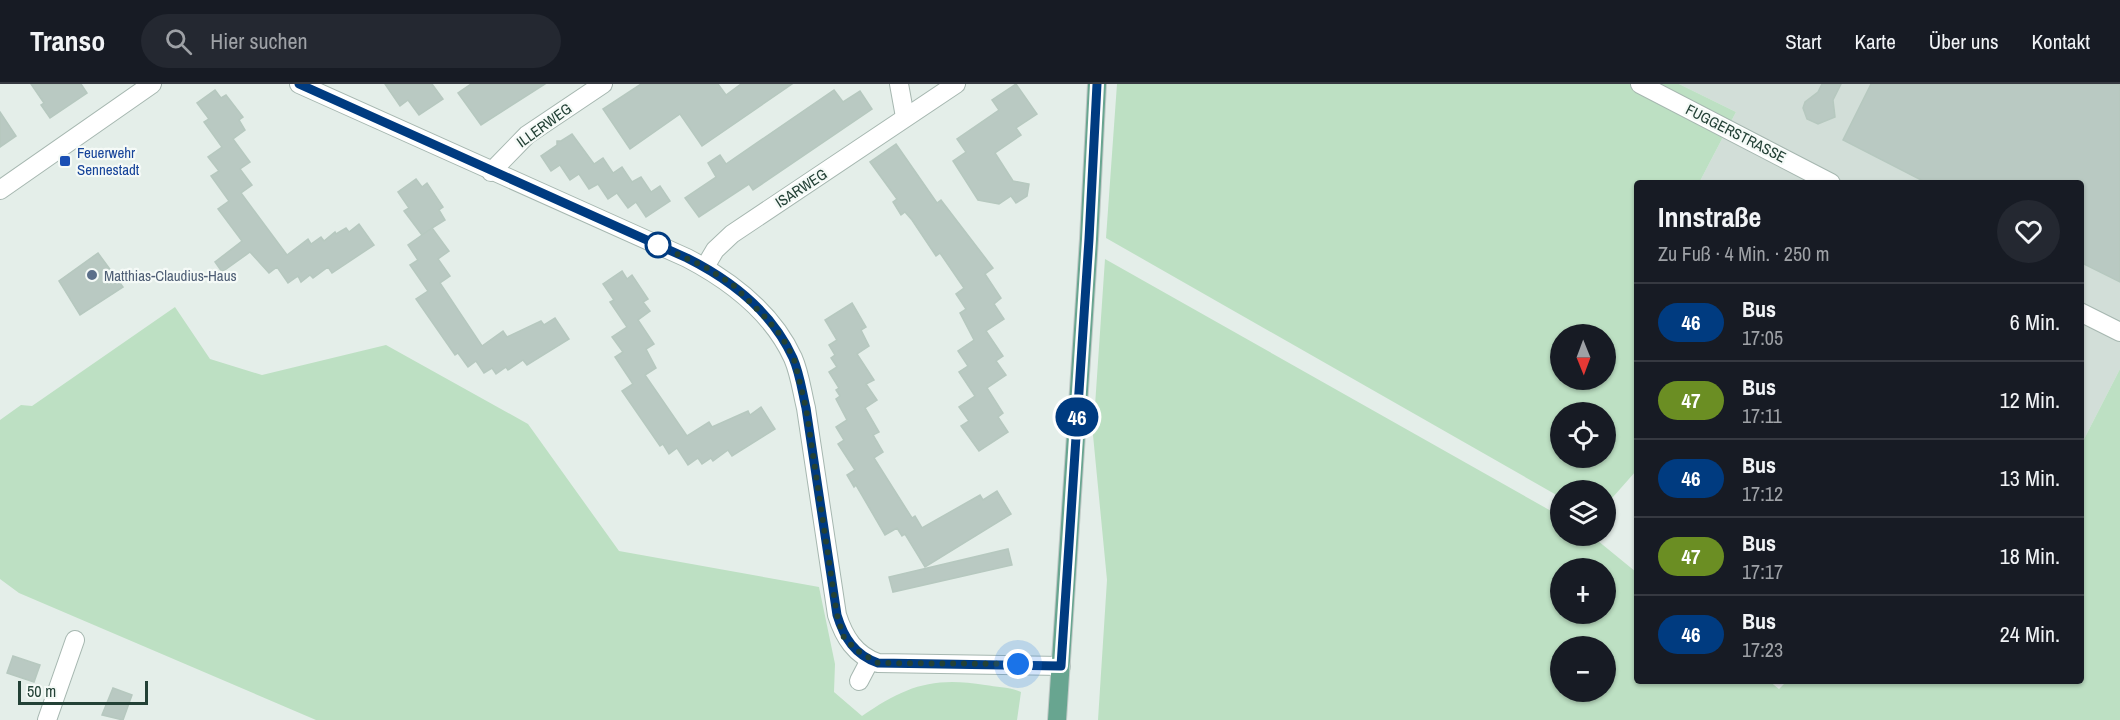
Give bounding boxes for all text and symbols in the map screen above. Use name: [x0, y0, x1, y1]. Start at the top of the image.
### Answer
search box: [141, 14, 561, 68]
text: Transo: [30, 22, 105, 60]
icon: search: [162, 25, 195, 58]
text: Hier suchen: [210, 26, 308, 56]
text: Start: [1785, 27, 1822, 56]
text: Karte: [1855, 27, 1896, 56]
text: Über uns: [1929, 27, 1999, 56]
text: Kontakt: [2032, 27, 2090, 56]
street label: ILLERWEG: [512, 98, 576, 152]
street label: FUGGERSTRASSE: [1682, 99, 1790, 167]
place label: Feuerwehr Sennestadt: [77, 142, 140, 180]
marker: Feuerwehr Sennestadt: [58, 154, 72, 168]
street label: ISARWEG: [771, 163, 831, 213]
text: Innstraße: [1658, 198, 1761, 236]
button: heart: [1997, 200, 2060, 263]
unlabelled marker: [645, 232, 671, 258]
text: Zu Fuß · 4 Min. · 250 m: [1658, 240, 1829, 267]
place label: Matthias-Claudius-Haus: [104, 265, 237, 286]
marker: Matthias-Claudius-Haus: [85, 268, 99, 282]
text: Bus: [1742, 294, 1776, 324]
text: 6 Min.: [2010, 307, 2060, 337]
text: 46: [1681, 308, 1701, 337]
north arrow: [1550, 324, 1616, 390]
map controls: [1550, 324, 1616, 702]
text: 17:05: [1742, 324, 1783, 351]
text: Bus: [1742, 372, 1776, 402]
text: 12 Min.: [2000, 385, 2060, 415]
text: 47: [1681, 386, 1701, 415]
line badge: 46: [1050, 398, 1104, 436]
button: locate: [1550, 402, 1616, 468]
text: 17:11: [1742, 402, 1782, 429]
text: 46: [1067, 403, 1087, 432]
text: Bus: [1742, 450, 1776, 480]
text: 13 Min.: [2000, 463, 2060, 493]
text: 46: [1681, 464, 1701, 493]
button: layers: [1550, 480, 1616, 546]
text: 17:12: [1742, 480, 1783, 507]
text: Bus: [1742, 528, 1776, 558]
text: 18 Min.: [2000, 541, 2060, 571]
text: 47: [1681, 542, 1701, 571]
button: +: [1550, 558, 1616, 624]
text: 17:17: [1742, 558, 1783, 585]
text: Bus: [1742, 606, 1776, 636]
text: 24 Min.: [2000, 619, 2060, 649]
text: 46: [1681, 620, 1701, 649]
button: −: [1550, 636, 1616, 702]
text: 17:23: [1742, 636, 1783, 663]
your location: [1003, 649, 1033, 679]
scale bar: [18, 678, 148, 706]
text: 50 m: [27, 680, 56, 702]

